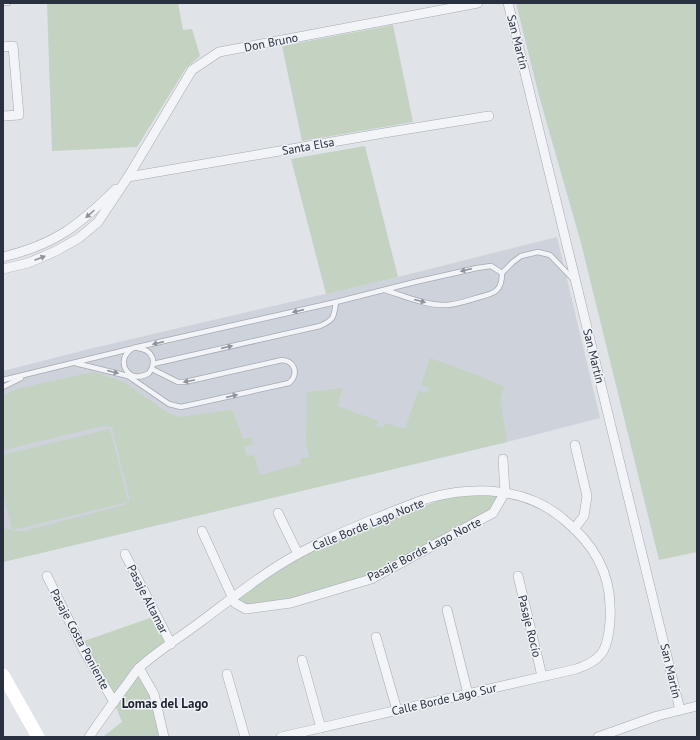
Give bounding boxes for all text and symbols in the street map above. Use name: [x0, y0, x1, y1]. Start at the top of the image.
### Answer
street label: San Martín: [504, 13, 532, 71]
street label: Don Bruno: [243, 29, 299, 55]
street label: Santa Elsa: [281, 134, 335, 158]
one-way arrow: [85, 209, 95, 218]
one-way arrow: [35, 255, 46, 261]
one-way arrow: [460, 268, 472, 274]
one-way arrow: [415, 298, 427, 304]
one-way arrow: [292, 308, 304, 314]
street label: San Martín: [580, 327, 608, 385]
one-way arrow: [152, 340, 164, 346]
one-way arrow: [221, 344, 233, 350]
one-way arrow: [107, 370, 119, 376]
one-way arrow: [183, 378, 195, 384]
one-way arrow: [226, 392, 238, 398]
street label: Calle Borde Lago Norte: [310, 495, 426, 553]
street label: Pasaje Borde Lago Norte: [364, 514, 484, 584]
street label: Pasaje Altamar: [124, 562, 172, 636]
street label: Pasaje Costa Poniente: [47, 586, 113, 692]
street label: Pasaje Rocío: [515, 593, 545, 659]
street label: San Martín: [657, 642, 685, 700]
street label: Calle Borde Lago Sur: [390, 680, 498, 718]
district label: Lomas del Lago: [122, 695, 208, 712]

